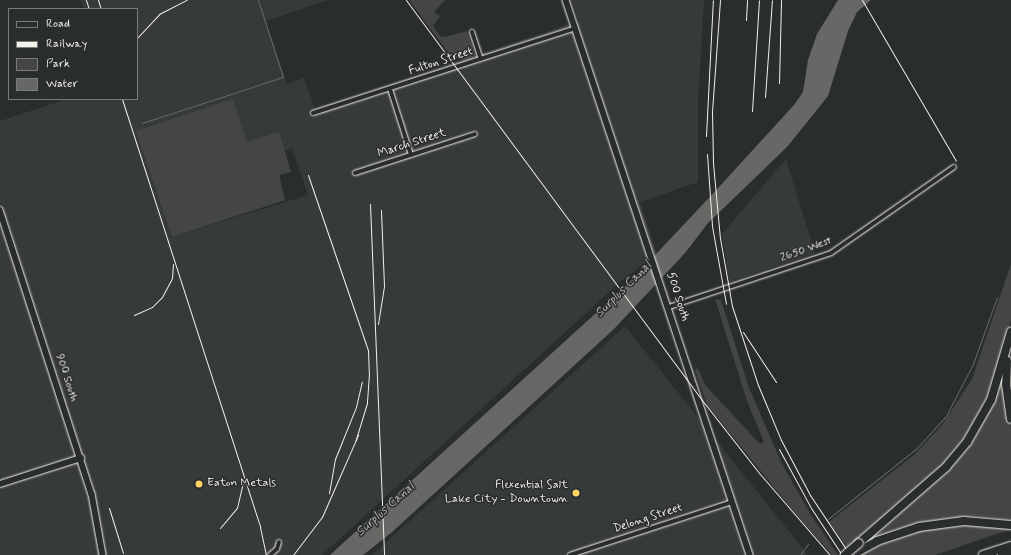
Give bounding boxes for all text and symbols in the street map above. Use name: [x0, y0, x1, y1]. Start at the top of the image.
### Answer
legend: [8, 8, 138, 100]
text: Road: [46, 16, 70, 32]
text: Railway: [46, 36, 87, 52]
street label: Fulton Street: [406, 45, 476, 79]
text: Park: [46, 56, 70, 72]
text: Water: [46, 76, 78, 92]
street label: March Street: [376, 126, 448, 162]
street label: 2650 West: [778, 234, 834, 266]
water label: Surplus Canal: [593, 259, 655, 321]
street label: 500 South: [662, 271, 692, 323]
street label: 900 South: [52, 352, 80, 404]
place label: Eaton Metals: [207, 477, 274, 491]
marker: Eaton Metals: [194, 479, 204, 489]
place label: Flexential Salt Lake City - Downtown: [447, 479, 568, 507]
water label: Surplus Canal: [354, 480, 418, 540]
marker: Flexential Salt Lake City - Downtown: [571, 488, 581, 498]
street label: Delong Street: [611, 501, 685, 537]

